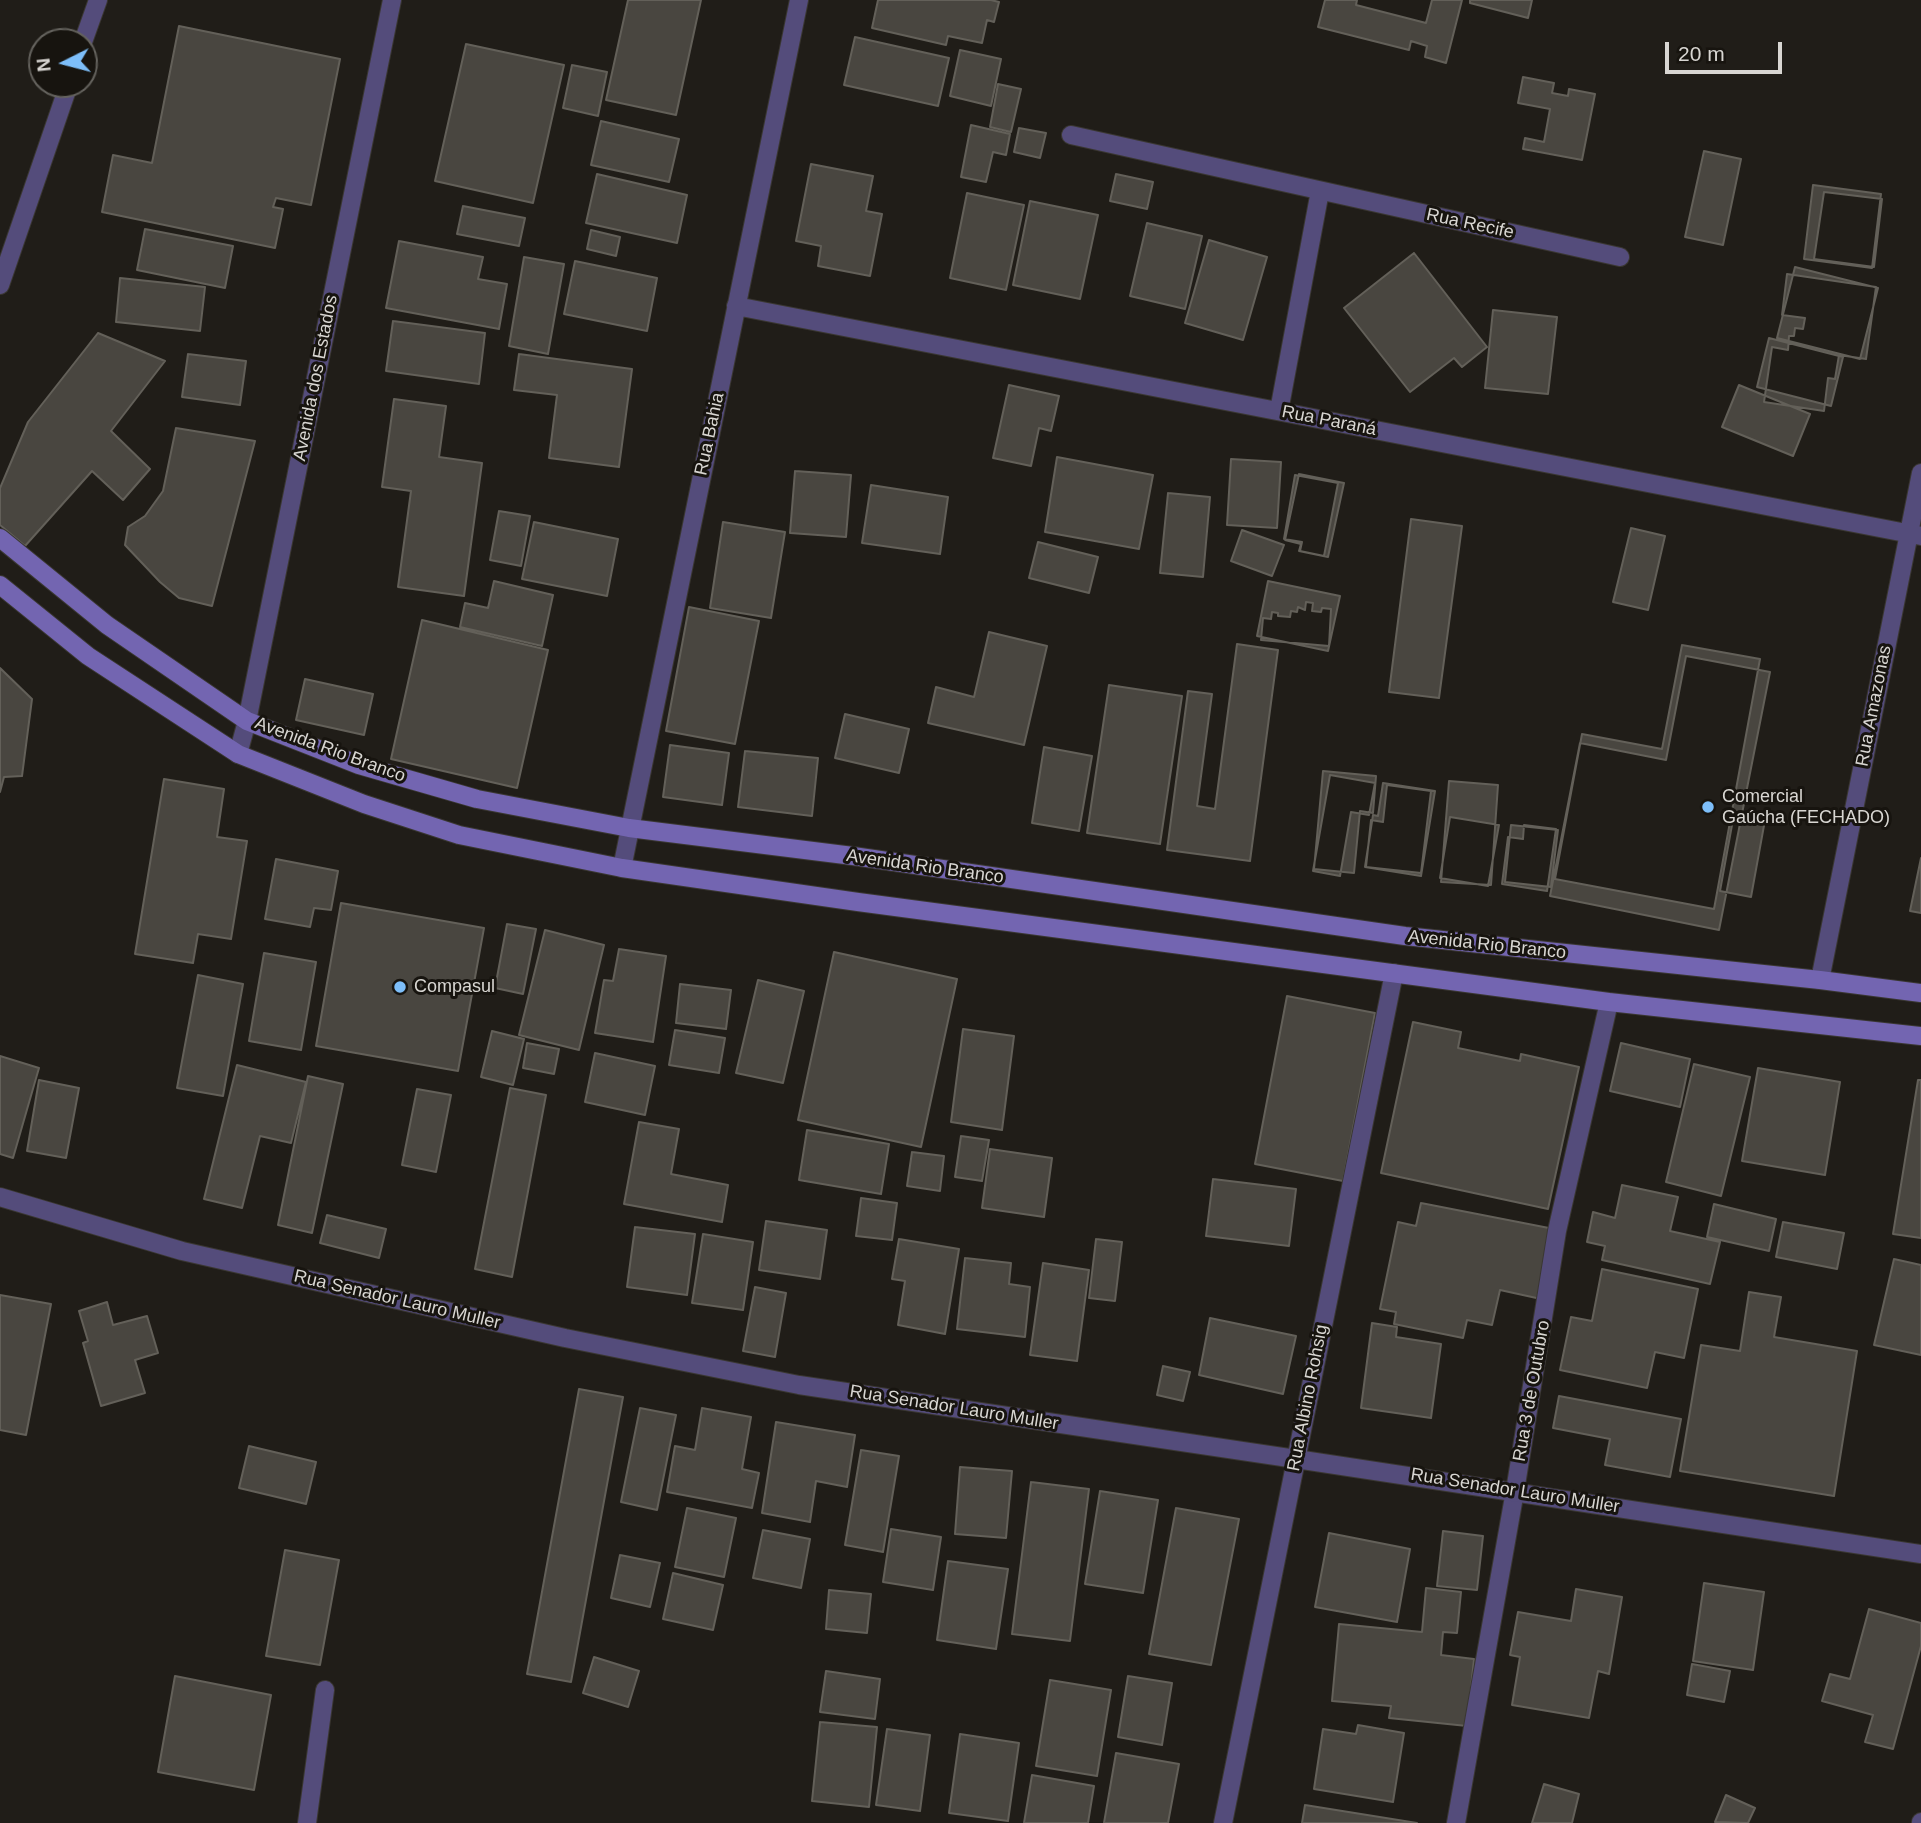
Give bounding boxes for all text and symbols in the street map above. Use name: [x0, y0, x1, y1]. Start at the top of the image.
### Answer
north arrow: [28, 28, 98, 98]
scale bar: [1669, 28, 1786, 72]
text: 20 m: [1678, 42, 1725, 65]
text: N: [32, 57, 55, 73]
street label: Rua Recife: [1424, 204, 1516, 244]
street label: Avenida dos Estados: [289, 293, 343, 463]
street label: Rua Bahia: [691, 391, 729, 477]
street label: Rua Paraná: [1280, 401, 1378, 441]
street label: Rua Amazonas: [1852, 644, 1896, 768]
street label: Avenida Rio Branco: [252, 713, 408, 787]
place label: Comercial Gaúcha (FECHADO): [1722, 786, 1890, 828]
marker: Comercial Gaúcha (FECHADO): [1700, 799, 1716, 815]
street label: Avenida Rio Branco: [845, 845, 1005, 889]
street label: Avenida Rio Branco: [1407, 926, 1567, 964]
place label: Compasul: [414, 976, 495, 998]
marker: Compasul: [392, 979, 408, 995]
street label: Rua Senador Lauro Muller: [292, 1266, 502, 1334]
street label: Rua 3 de Outubro: [1509, 1319, 1555, 1463]
street label: Rua Albino Rohsig: [1283, 1323, 1333, 1473]
street label: Rua Senador Lauro Muller: [848, 1381, 1060, 1435]
street label: Rua Senador Lauro Muller: [1409, 1464, 1621, 1518]

